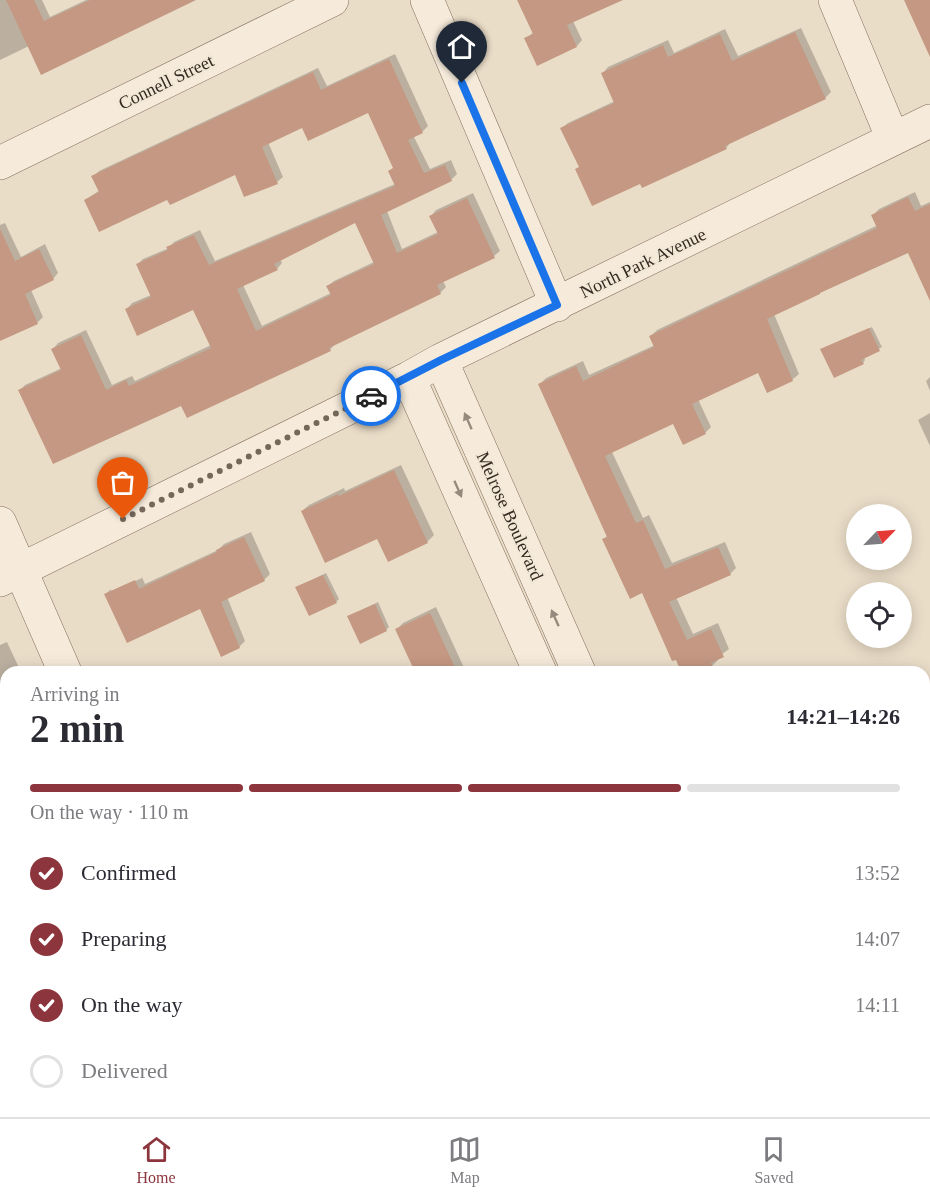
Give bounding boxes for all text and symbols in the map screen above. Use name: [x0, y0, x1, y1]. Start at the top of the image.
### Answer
pin: [436, 21, 487, 83]
icon: home: [445, 30, 478, 63]
street label: Connell Street: [115, 50, 217, 114]
street label: North Park Avenue: [577, 224, 709, 302]
courier: [341, 366, 401, 426]
icon: car: [355, 380, 388, 413]
one-way arrow: [463, 411, 473, 429]
street label: Melrose Boulevard: [473, 449, 547, 583]
pin: [97, 457, 148, 519]
icon: bag: [106, 466, 139, 499]
one-way arrow: [454, 480, 463, 497]
north arrow: [846, 504, 912, 570]
map controls: [846, 504, 912, 648]
button: locate: [846, 582, 912, 648]
one-way arrow: [550, 609, 560, 627]
text: Arriving in: [30, 683, 119, 705]
text: 14:21–14:26: [786, 704, 900, 729]
text: 2 min: [30, 707, 124, 750]
text: On the way · 110 m: [30, 801, 189, 823]
icon: check: [30, 857, 63, 890]
text: Confirmed: [81, 860, 176, 885]
text: 13:52: [854, 862, 900, 884]
icon: check: [30, 923, 63, 956]
text: Preparing: [81, 926, 167, 951]
text: 14:07: [854, 928, 900, 950]
icon: check: [30, 989, 63, 1022]
text: On the way: [81, 992, 182, 1017]
text: 14:11: [855, 994, 900, 1016]
text: Delivered: [81, 1058, 168, 1083]
tab: Home: [136, 1133, 176, 1187]
tab: Map: [448, 1133, 481, 1187]
tab: Saved: [754, 1133, 794, 1187]

